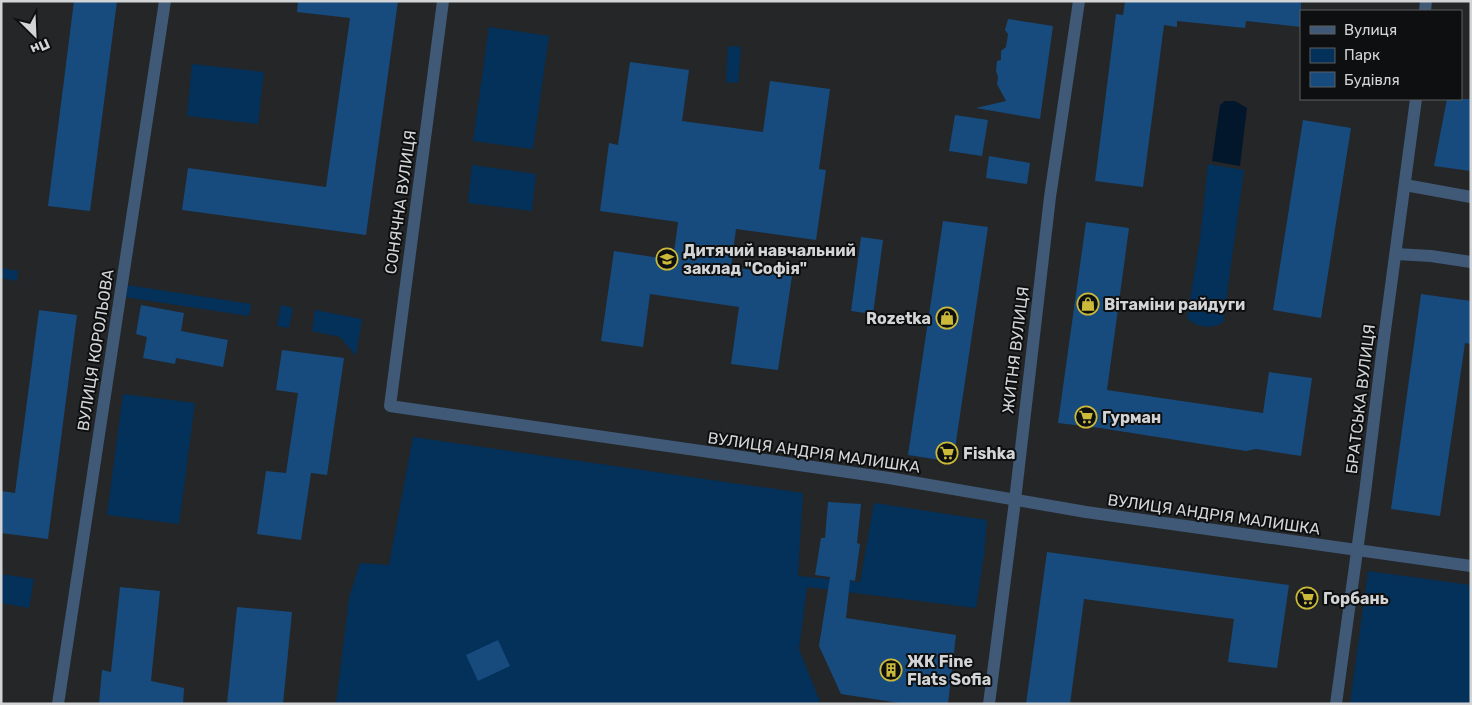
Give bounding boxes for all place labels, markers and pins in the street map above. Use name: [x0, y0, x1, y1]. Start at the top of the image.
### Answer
place label: Дитячий навчальний заклад "Софія": [683, 241, 856, 278]
school or university icon: Дитячий навчальний заклад "Софія": [655, 247, 679, 271]
shop icon: Вітаміни райдуги: [1076, 292, 1100, 316]
place label: Вітаміни райдуги: [1104, 295, 1245, 314]
shop icon: Rozetka: [935, 306, 959, 330]
place label: Rozetka: [866, 309, 931, 328]
supermarket icon: Гурман: [1074, 405, 1098, 429]
place label: Гурман: [1102, 408, 1161, 427]
supermarket icon: Fishka: [935, 441, 959, 465]
place label: Fishka: [963, 444, 1015, 463]
supermarket icon: Горбань: [1295, 586, 1319, 610]
place label: Горбань: [1323, 589, 1389, 608]
place label: ЖК Fine Flats Sofia: [907, 652, 991, 689]
building icon: ЖК Fine Flats Sofia: [879, 658, 903, 682]

